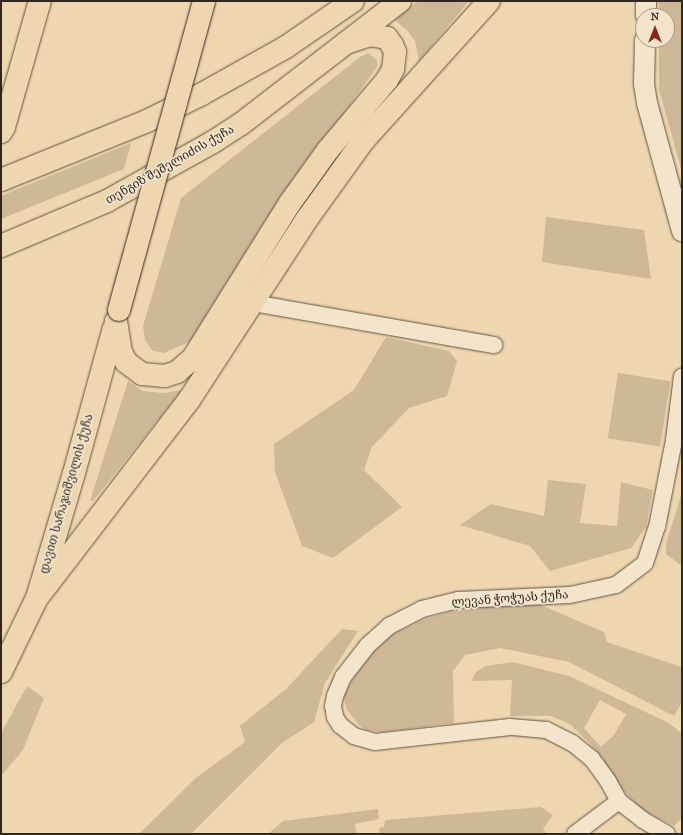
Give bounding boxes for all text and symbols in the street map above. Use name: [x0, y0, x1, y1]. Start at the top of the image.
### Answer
north arrow: [635, 8, 675, 48]
text: N: [651, 10, 659, 23]
street label: თენგიზ შეშელიძის ქუჩა: [103, 122, 237, 208]
street label: დავით სარაჯიშვილის ქუჩა: [37, 412, 97, 576]
street label: ლევან ჭოჭუას ქუჩა: [451, 588, 569, 610]

